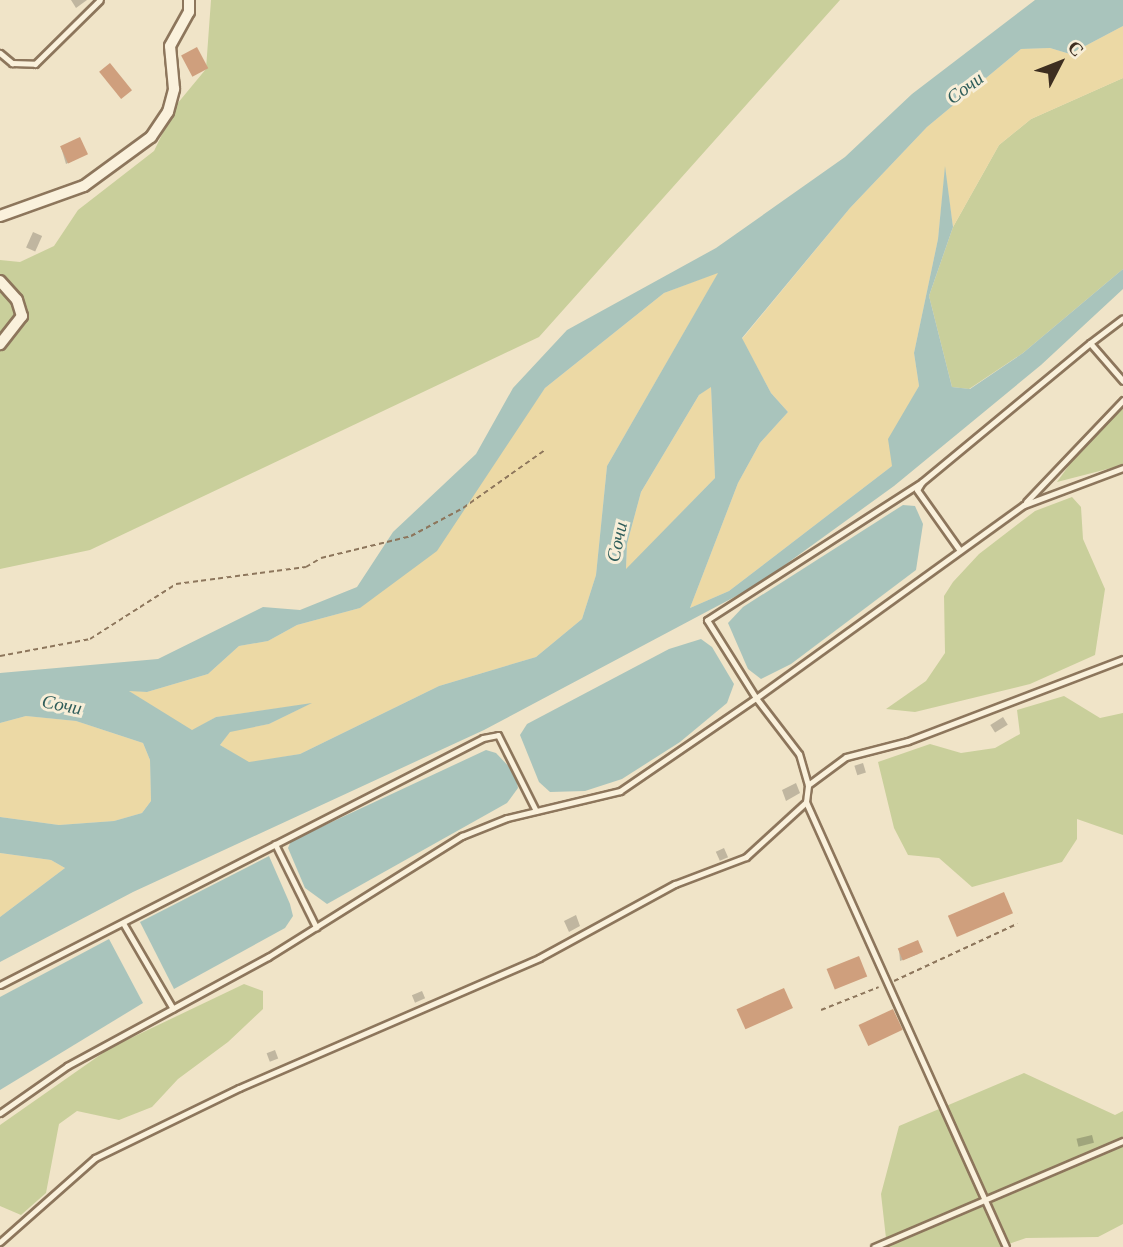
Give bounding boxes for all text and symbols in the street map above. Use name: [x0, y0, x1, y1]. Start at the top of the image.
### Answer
north arrow: [1025, 28, 1095, 98]
text: С: [1063, 36, 1089, 61]
water label: Сочи: [942, 67, 988, 109]
water label: Сочи: [602, 520, 632, 564]
water label: Сочи: [40, 690, 84, 720]

